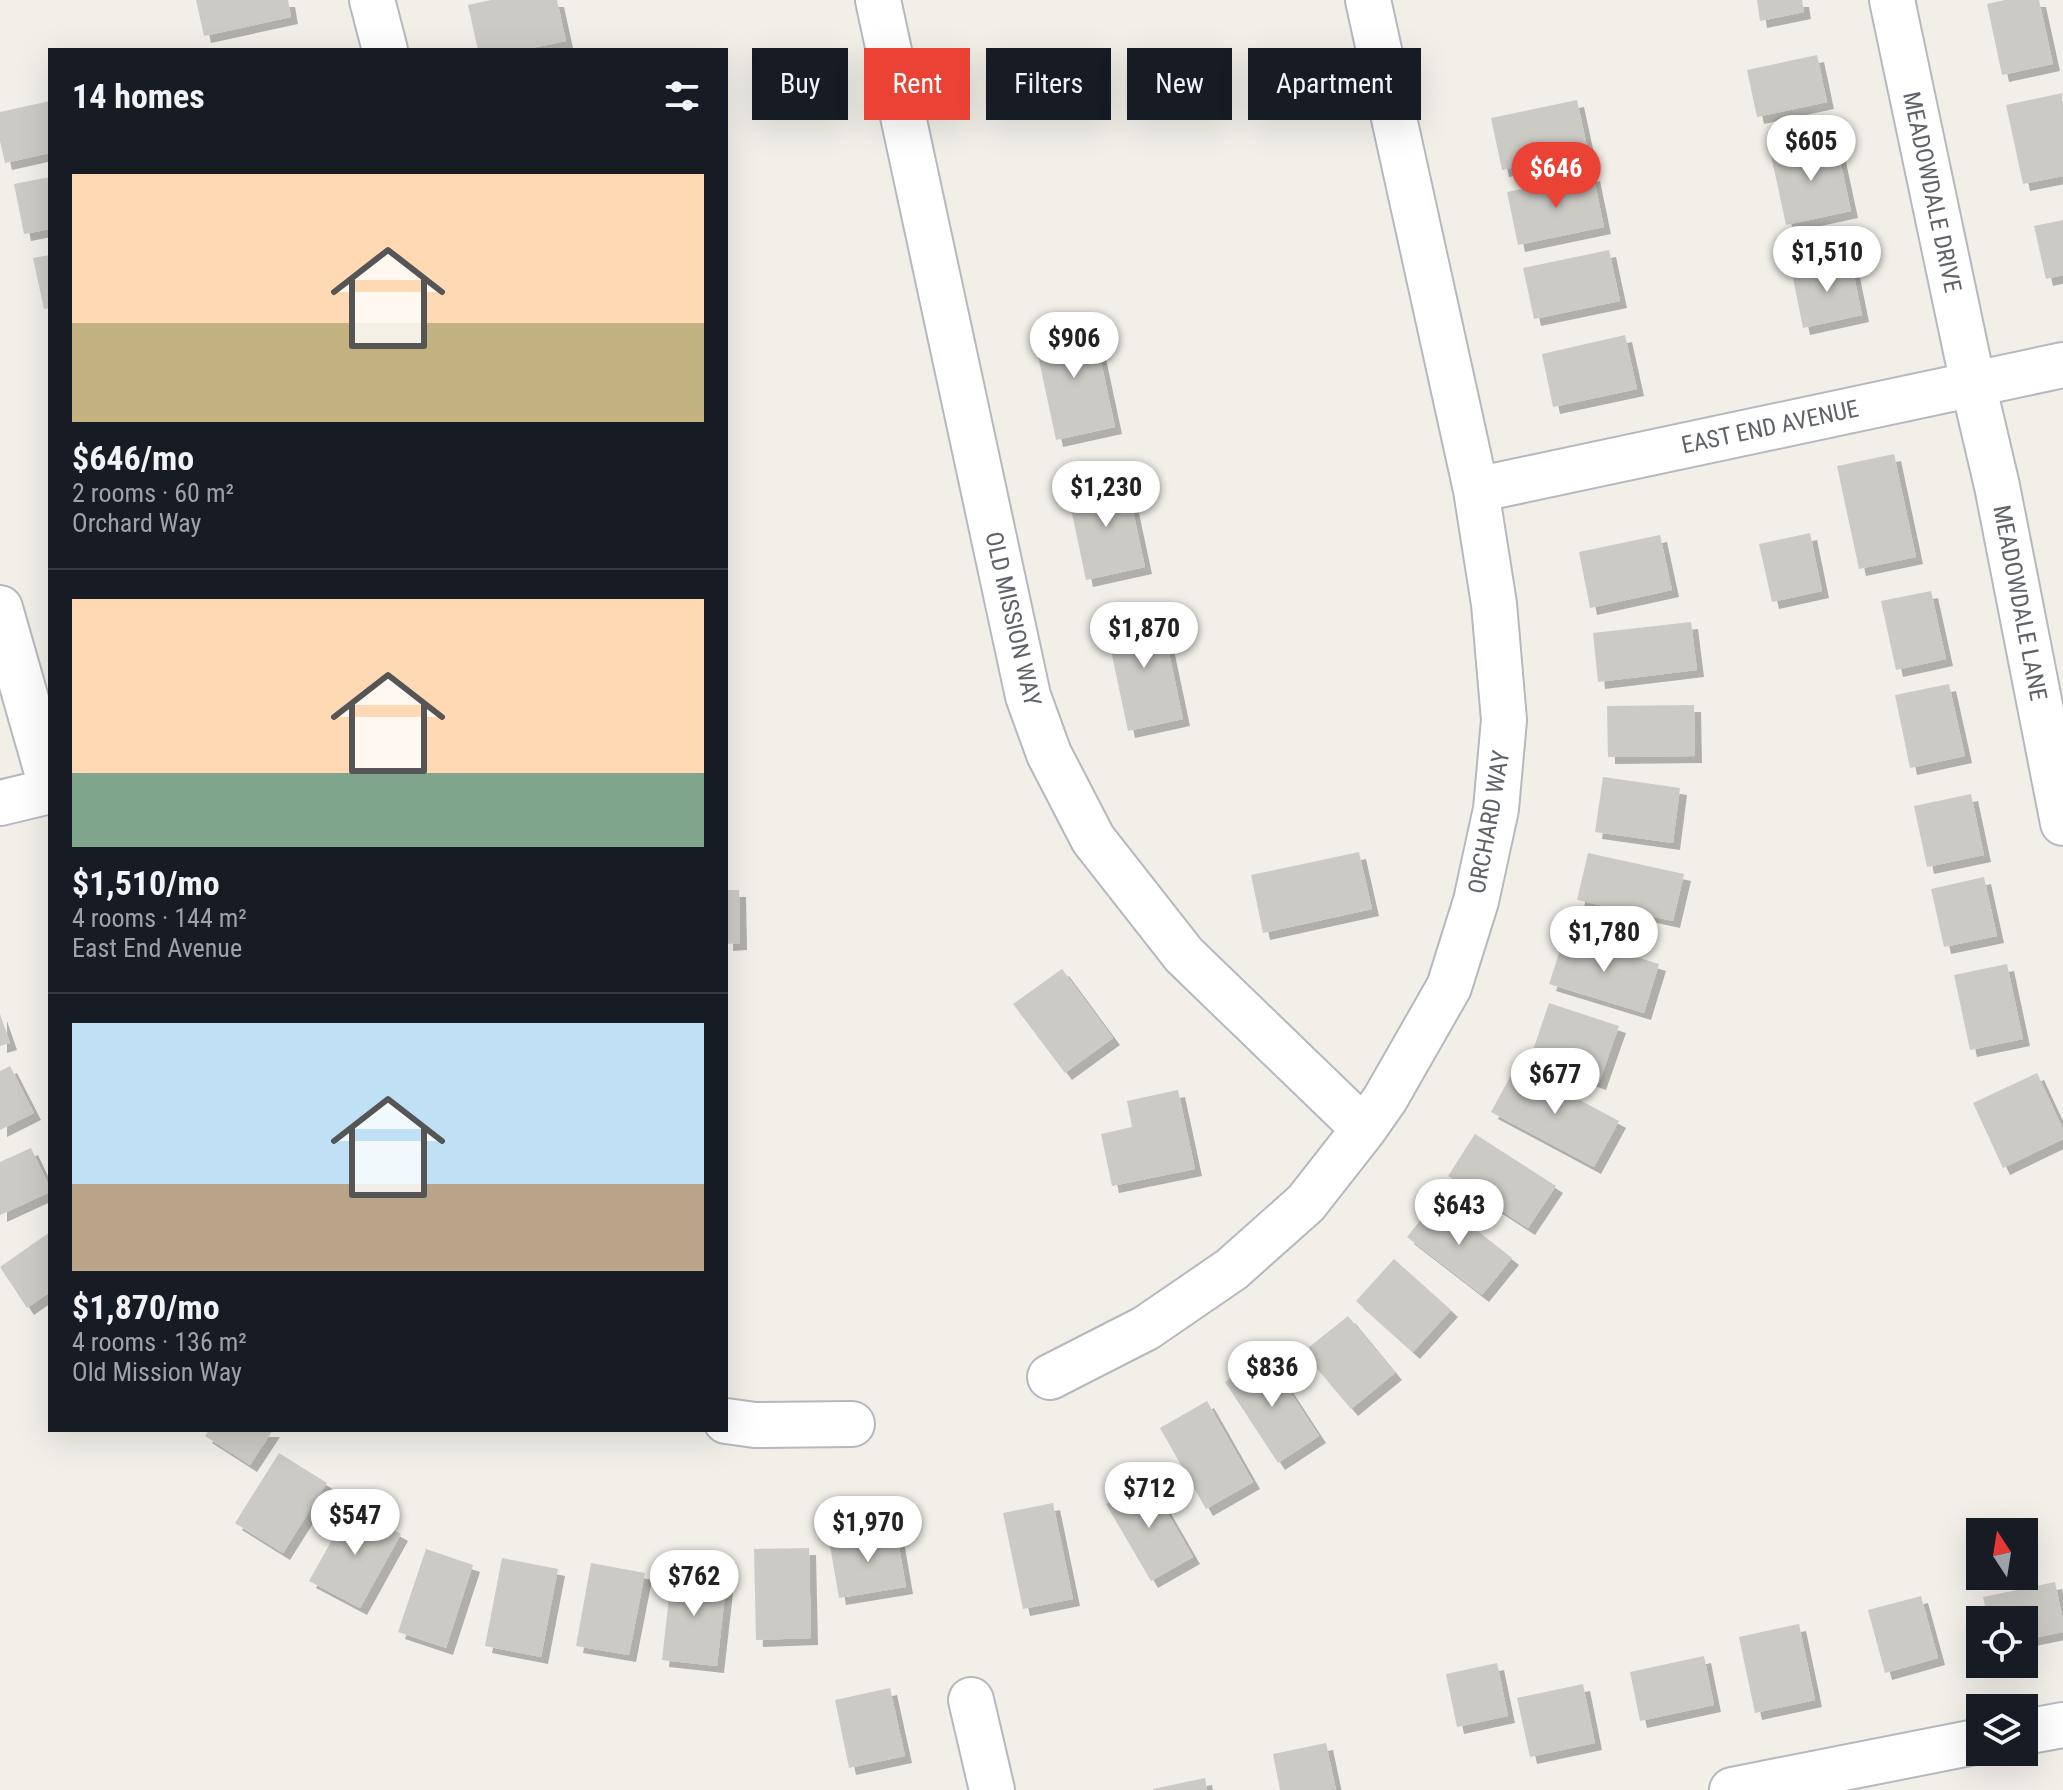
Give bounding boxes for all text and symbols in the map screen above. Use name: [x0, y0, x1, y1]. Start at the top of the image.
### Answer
chip: Buy: [752, 48, 848, 120]
chip: Rent: [864, 48, 970, 120]
chip: Filters: [986, 48, 1111, 120]
chip: New: [1127, 48, 1232, 120]
chip: Apartment: [1248, 48, 1421, 120]
icon: filters: [660, 74, 704, 118]
text: 14 homes: [72, 76, 205, 116]
street label: MEADOWDALE DRIVE: [1897, 89, 1967, 295]
pin: $605: [1764, 115, 1858, 183]
text: $605: [1785, 126, 1837, 156]
pin: $646: [1509, 142, 1603, 210]
text: $646: [1530, 153, 1582, 183]
icon: home: [316, 226, 460, 370]
pin: $1,510: [1762, 226, 1892, 294]
text: $1,510: [1791, 237, 1863, 267]
pin: $906: [1027, 312, 1121, 380]
text: $906: [1048, 323, 1100, 353]
street label: EAST END AVENUE: [1679, 395, 1861, 459]
text: $646/mo: [72, 438, 194, 478]
pin: $1,230: [1041, 461, 1171, 529]
text: $1,230: [1070, 472, 1142, 502]
text: 2 rooms · 60 m²: [72, 478, 234, 508]
street label: MEADOWDALE LANE: [1987, 503, 2053, 703]
text: Orchard Way: [72, 508, 201, 538]
street label: OLD MISSION WAY: [979, 529, 1047, 709]
pin: $1,870: [1079, 602, 1209, 670]
text: $1,870: [1108, 613, 1180, 643]
icon: home: [316, 651, 460, 795]
street label: ORCHARD WAY: [1463, 748, 1515, 896]
text: $1,510/mo: [72, 863, 220, 903]
text: 4 rooms · 144 m²: [72, 903, 247, 933]
pin: $1,780: [1539, 906, 1669, 974]
text: $1,780: [1568, 917, 1640, 947]
text: East End Avenue: [72, 933, 242, 963]
pin: $677: [1508, 1048, 1602, 1116]
text: $677: [1529, 1059, 1581, 1089]
icon: home: [316, 1075, 460, 1219]
pin: $643: [1412, 1179, 1506, 1247]
text: $643: [1433, 1190, 1485, 1220]
text: $1,870/mo: [72, 1287, 220, 1327]
text: 4 rooms · 136 m²: [72, 1327, 247, 1357]
pin: $836: [1225, 1341, 1319, 1409]
text: $836: [1246, 1352, 1298, 1382]
text: Old Mission Way: [72, 1357, 242, 1387]
pin: $712: [1102, 1462, 1196, 1530]
text: $712: [1123, 1473, 1175, 1503]
pin: $547: [308, 1489, 402, 1557]
pin: $1,970: [803, 1496, 933, 1564]
text: $547: [329, 1500, 381, 1530]
text: $1,970: [832, 1507, 904, 1537]
north arrow: [1966, 1518, 2038, 1590]
map controls: [1966, 1518, 2038, 1766]
pin: $762: [647, 1550, 741, 1618]
text: $762: [668, 1561, 720, 1591]
button: locate: [1966, 1606, 2038, 1678]
button: layers: [1966, 1694, 2038, 1766]

